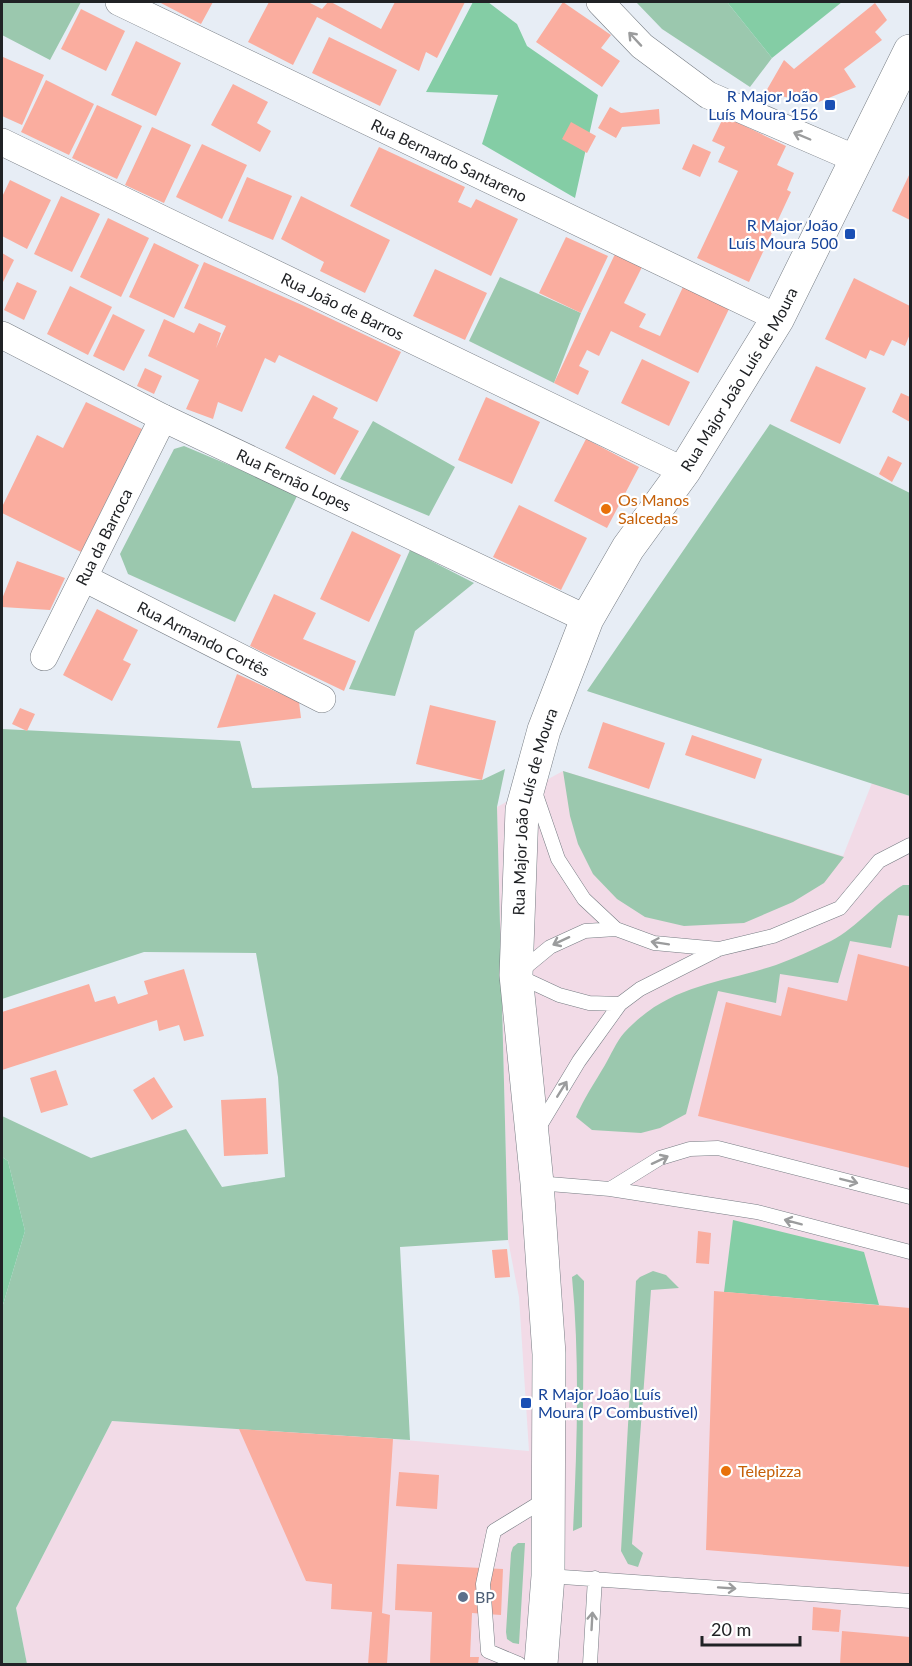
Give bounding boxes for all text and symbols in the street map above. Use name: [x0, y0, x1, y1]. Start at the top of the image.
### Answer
one-way arrow: [628, 31, 642, 46]
place label: R Major João Luís Moura 156: [708, 86, 818, 123]
marker: R Major João Luís Moura 156: [823, 98, 837, 112]
street label: Rua Bernardo Santareno: [368, 114, 530, 205]
one-way arrow: [794, 130, 812, 141]
place label: R Major João Luís Moura 500: [728, 215, 838, 252]
marker: R Major João Luís Moura 500: [843, 227, 857, 241]
street label: Rua João de Barros: [278, 268, 407, 343]
street label: Rua Major João Luís de Moura: [676, 284, 801, 475]
street label: Rua Fernão Lopes: [234, 444, 354, 515]
street label: Rua da Barroca: [71, 485, 135, 588]
place label: Os Manos Salcedas: [618, 490, 689, 527]
marker: Os Manos Salcedas: [599, 502, 613, 516]
street label: Rua Armando Cortês: [135, 597, 273, 680]
street label: Rua Major João Luís de Moura: [508, 705, 561, 916]
one-way arrow: [553, 936, 571, 948]
one-way arrow: [651, 937, 671, 948]
one-way arrow: [557, 1081, 569, 1098]
one-way arrow: [651, 1153, 669, 1165]
one-way arrow: [839, 1176, 858, 1188]
one-way arrow: [784, 1215, 803, 1227]
place label: R Major João Luís Moura (P Combustível): [538, 1384, 698, 1421]
marker: R Major João Luís Moura (P Combustível): [519, 1396, 533, 1410]
place label: Telepizza: [738, 1461, 801, 1480]
marker: Telepizza: [719, 1464, 733, 1478]
one-way arrow: [716, 1582, 736, 1593]
place label: BP: [475, 1587, 495, 1606]
marker: BP: [456, 1590, 470, 1604]
scale bar: [702, 1609, 800, 1647]
one-way arrow: [587, 1612, 598, 1632]
text: 20 m: [711, 1618, 751, 1640]

